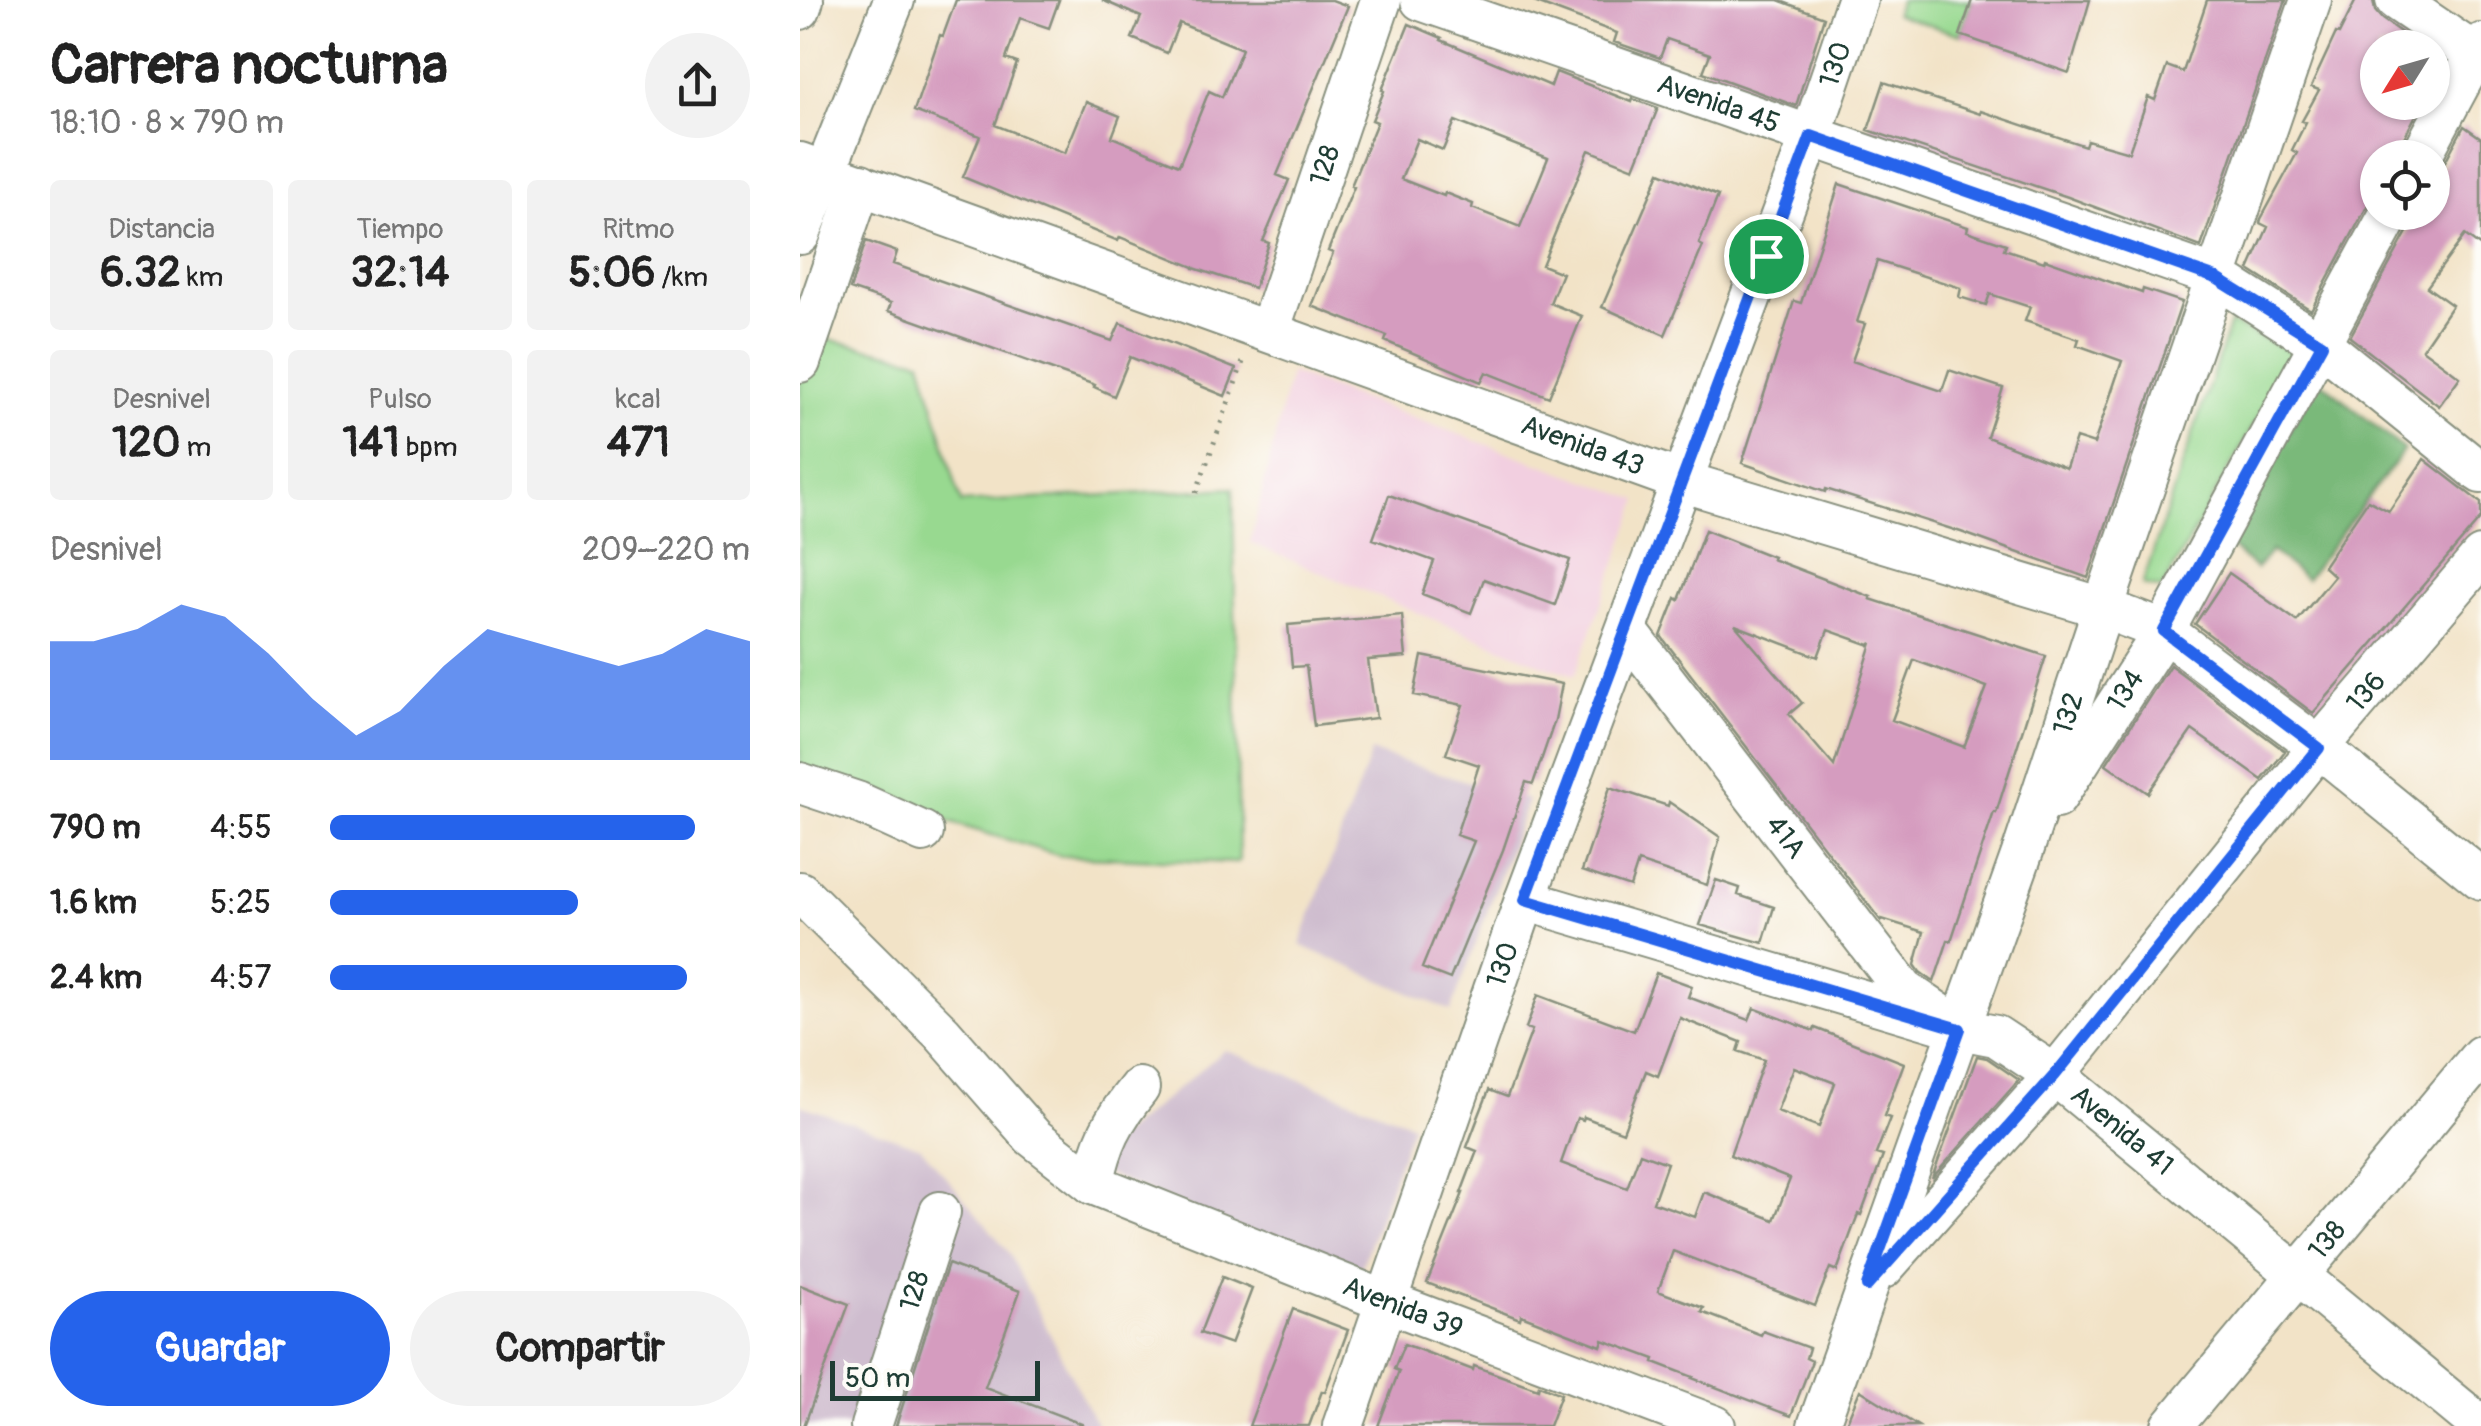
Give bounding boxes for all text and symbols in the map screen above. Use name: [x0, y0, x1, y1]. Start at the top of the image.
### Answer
north arrow: [2360, 30, 2450, 120]
map controls: [2360, 30, 2450, 230]
text: Carrera nocturna: [50, 31, 448, 100]
button: share: [645, 33, 750, 138]
street label: 130: [1811, 37, 1859, 92]
street label: Avenida 45: [1653, 66, 1784, 141]
text: 18:10 · 8 × 790 m: [50, 103, 284, 143]
street label: 128: [1302, 140, 1348, 190]
button: locate: [2360, 140, 2450, 230]
text: Distancia: [108, 212, 215, 247]
text: Tiempo: [356, 212, 444, 247]
text: Ritmo: [602, 212, 675, 247]
pin: [1724, 214, 1809, 299]
icon: arrive: [1739, 229, 1794, 284]
text: 6.32: [100, 247, 181, 299]
text: 32:14: [351, 247, 449, 299]
text: 5:06: [568, 247, 656, 299]
text: km: [181, 260, 223, 295]
text: /km: [656, 260, 708, 295]
text: Desnivel: [112, 382, 211, 417]
text: Pulso: [368, 382, 432, 417]
text: kcal: [616, 382, 661, 417]
street label: Avenida 43: [1516, 407, 1649, 484]
text: 120: [112, 417, 180, 469]
text: 141: [342, 417, 400, 469]
text: 471: [607, 417, 670, 469]
text: m: [180, 430, 211, 465]
text: bpm: [400, 430, 458, 465]
text: Desnivel: [50, 530, 163, 570]
text: 209–220 m: [582, 530, 750, 570]
street label: 134: [2099, 663, 2152, 718]
street label: 136: [2339, 664, 2393, 720]
street label: 132: [2045, 688, 2091, 739]
text: 790 m: [50, 808, 141, 848]
text: 4:55: [210, 808, 272, 848]
street label: 41A: [1758, 808, 1814, 866]
text: 1.6 km: [50, 883, 137, 923]
text: 5:25: [210, 883, 271, 923]
street label: 130: [1479, 938, 1527, 992]
text: 2.4 km: [50, 958, 142, 998]
text: 4:57: [210, 958, 271, 998]
street label: Avenida 41: [2063, 1078, 2181, 1183]
street label: 138: [2301, 1213, 2354, 1267]
street label: 128: [892, 1266, 937, 1316]
street label: Avenida 39: [1338, 1268, 1468, 1346]
button: Guardar: [50, 1291, 390, 1406]
button: Compartir: [410, 1291, 750, 1406]
scale bar: [830, 1356, 1040, 1400]
text: 50 m: [845, 1361, 910, 1396]

